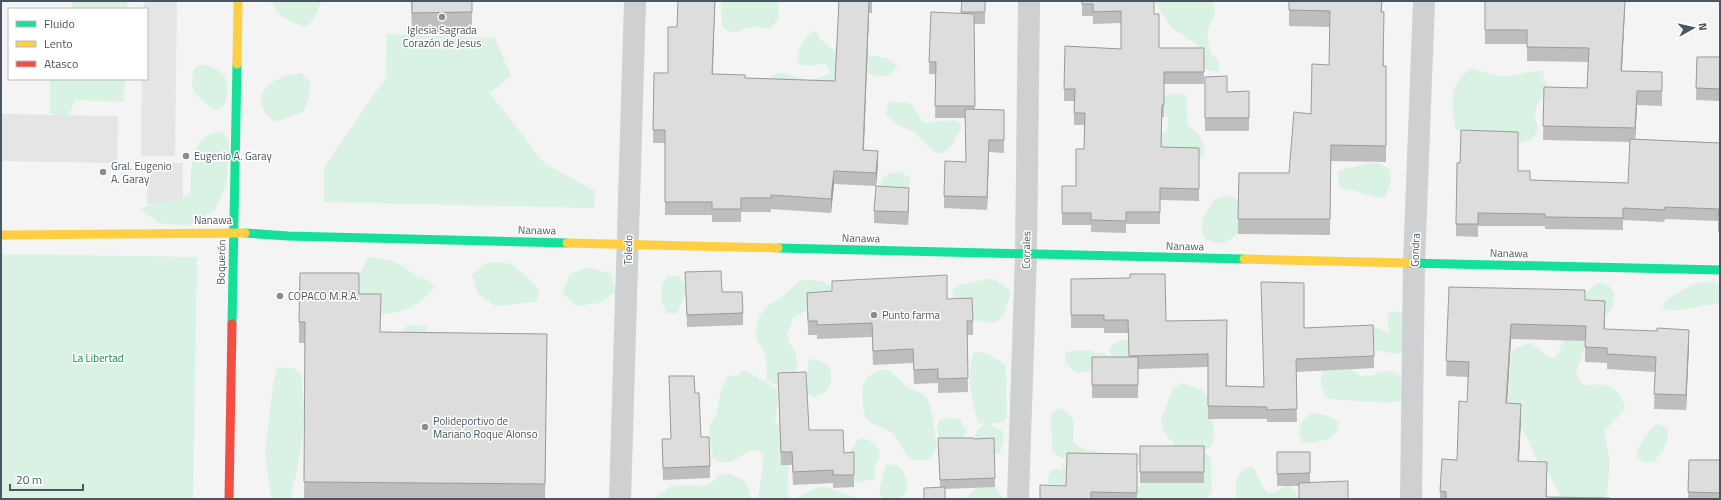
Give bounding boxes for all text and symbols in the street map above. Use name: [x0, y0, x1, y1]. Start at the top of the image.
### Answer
legend: [8, 8, 148, 80]
north arrow: [1673, 8, 1713, 48]
marker: Iglesia Sagrada Corazón de Jesus: [437, 12, 447, 22]
text: Fluido: [44, 14, 75, 33]
place label: Iglesia Sagrada Corazón de Jesus: [403, 22, 481, 51]
text: N: [1694, 22, 1711, 31]
text: Lento: [44, 34, 73, 53]
text: Atasco: [44, 54, 78, 73]
place label: Eugenio A. Garay: [194, 148, 272, 164]
marker: Eugenio A. Garay: [181, 151, 191, 161]
place label: Gral. Eugenio A. Garay: [111, 158, 172, 187]
marker: Gral. Eugenio A. Garay: [98, 167, 108, 177]
street label: Nanawa: [194, 212, 233, 228]
street label: Nanawa: [518, 222, 557, 238]
street label: Nanawa: [842, 230, 881, 246]
street label: Corrales: [1018, 231, 1034, 269]
street label: Gondra: [1406, 232, 1424, 267]
street label: Toledo: [619, 234, 637, 265]
street label: Nanawa: [1166, 238, 1205, 254]
street label: Boquerón: [213, 239, 229, 285]
street label: Nanawa: [1490, 245, 1529, 261]
place label: COPACO M.R.A.: [288, 288, 359, 304]
marker: COPACO M.R.A.: [275, 291, 285, 301]
place label: Punto farma: [882, 307, 940, 323]
marker: Punto farma: [869, 310, 879, 320]
park label: La Libertad: [72, 350, 124, 366]
place label: Polideportivo de Mariano Roque Alonso: [433, 413, 538, 442]
marker: Polideportivo de Mariano Roque Alonso: [420, 422, 430, 432]
scale bar: [10, 466, 83, 492]
text: 20 m: [16, 470, 42, 489]

